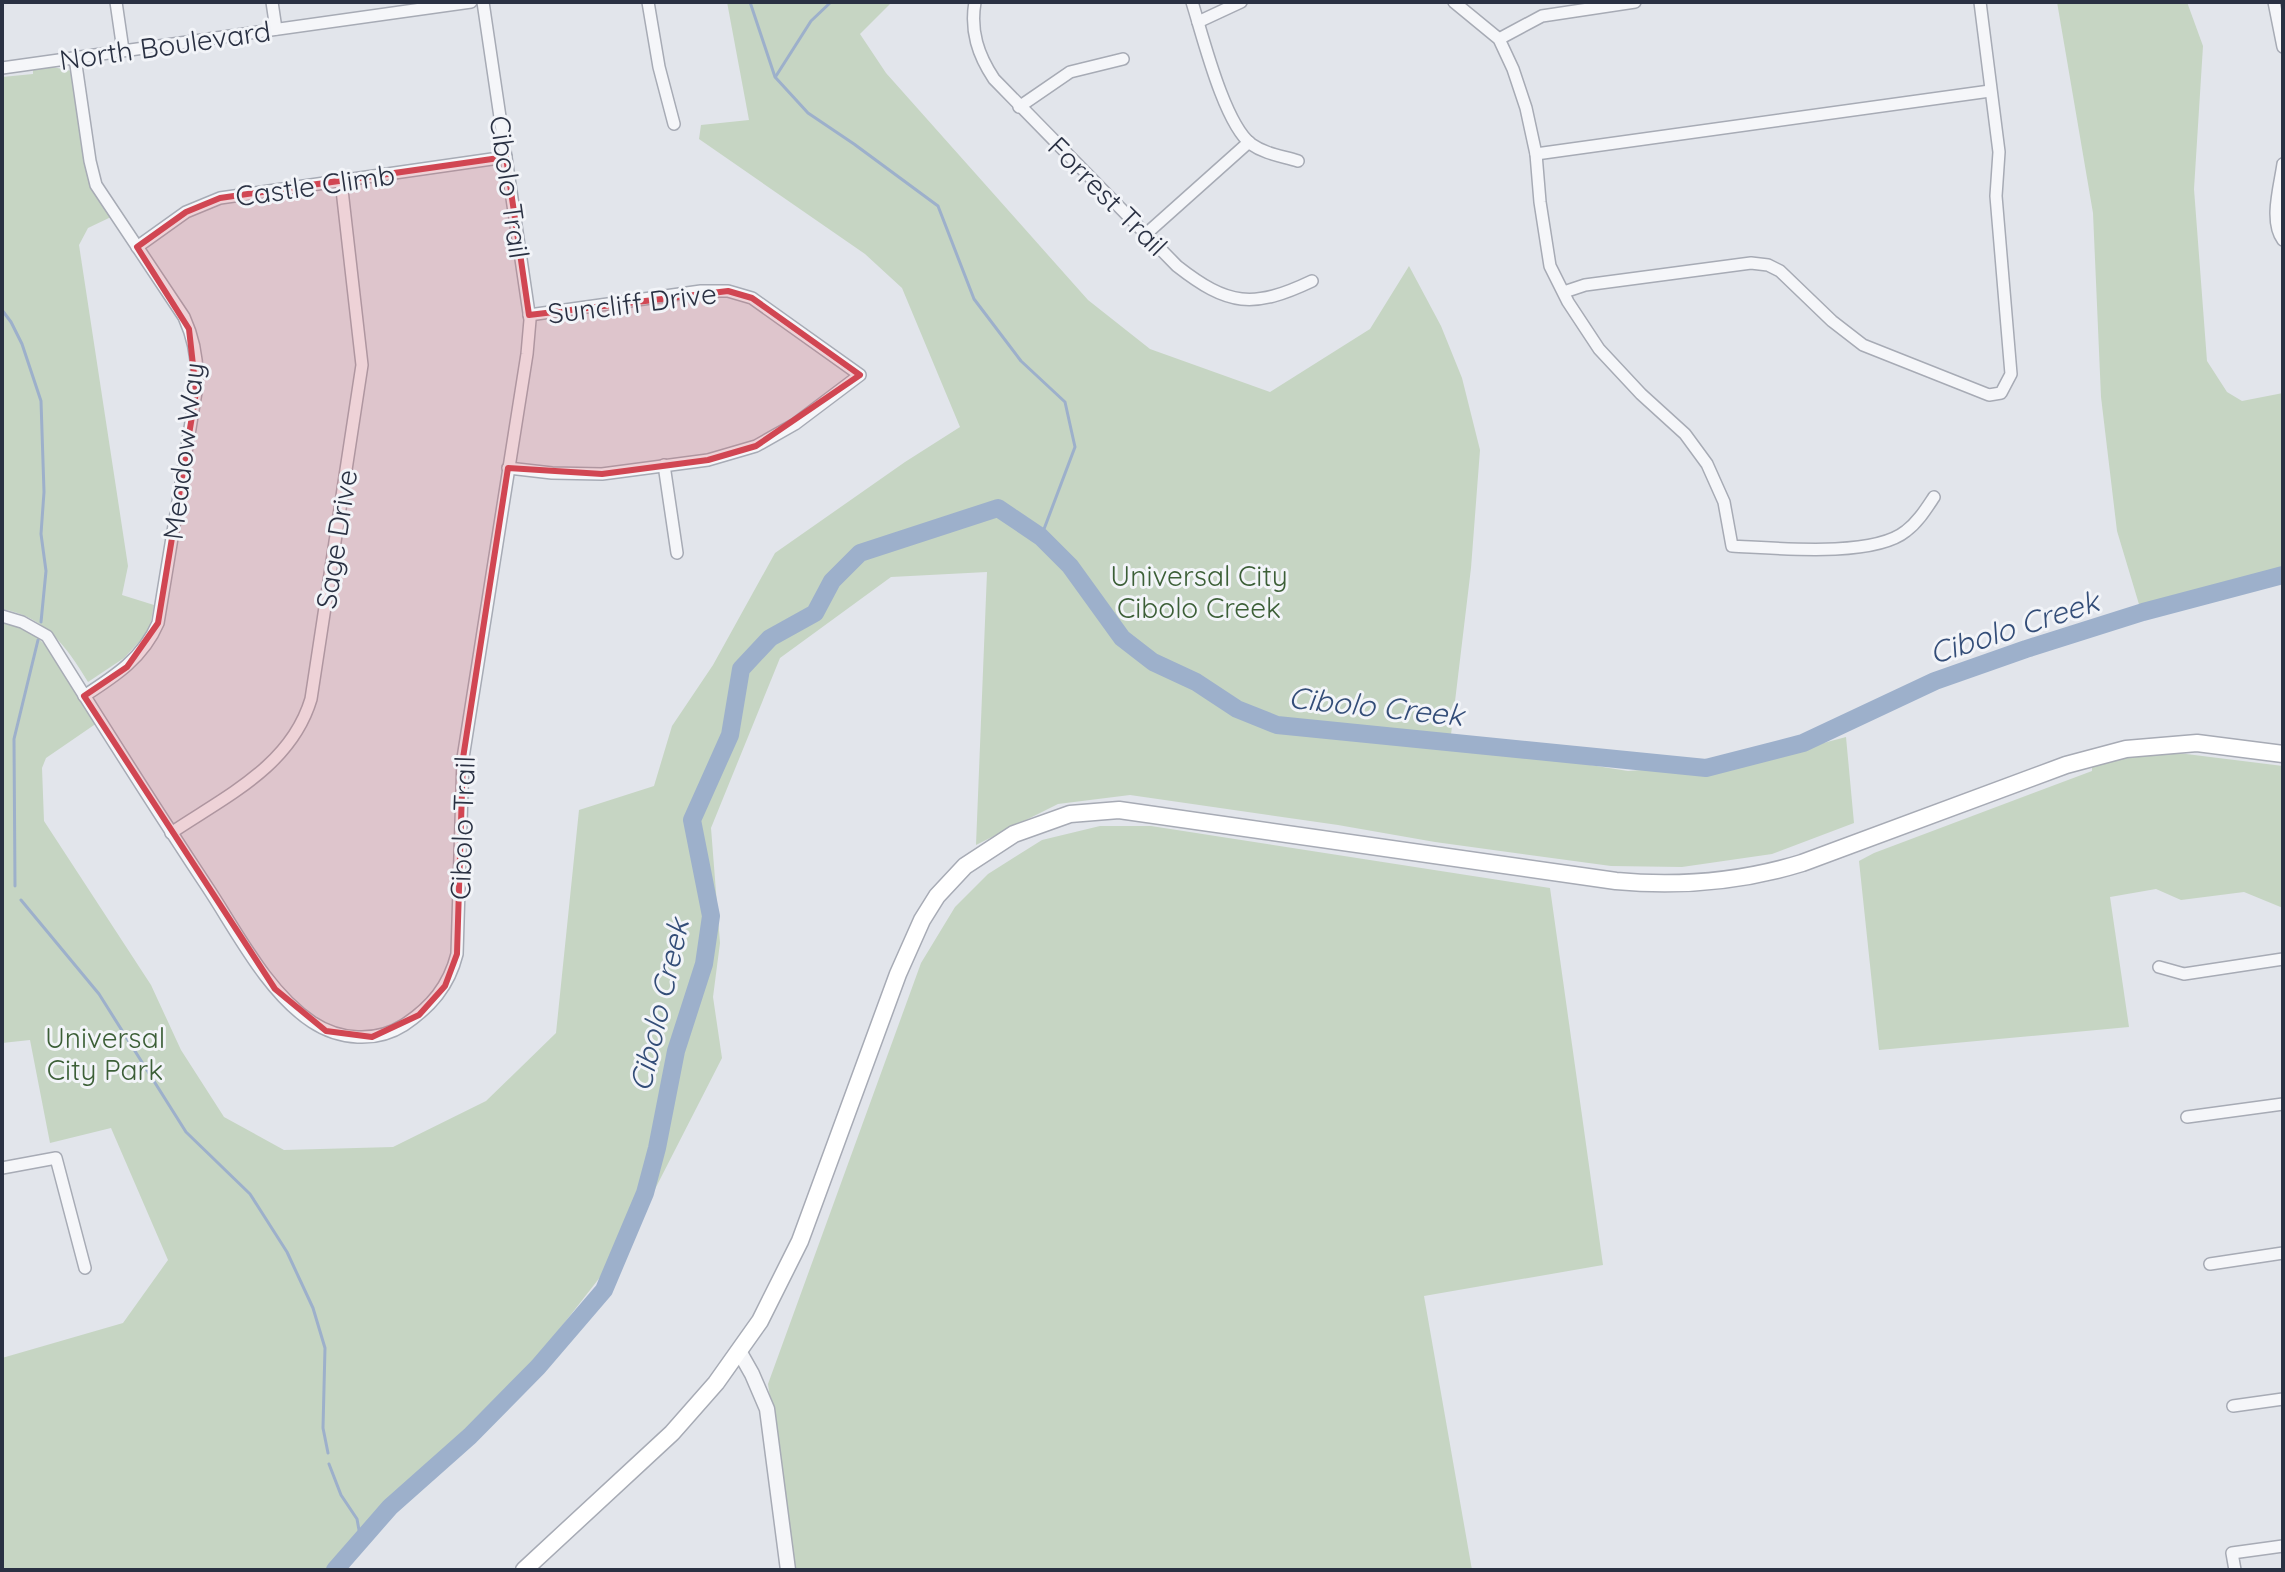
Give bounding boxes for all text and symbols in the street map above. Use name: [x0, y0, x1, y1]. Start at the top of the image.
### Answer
street label: North Boulevard: [57, 13, 273, 77]
street label: Cibolo Trail: [483, 113, 537, 261]
street label: Forrest Trail: [1041, 129, 1175, 263]
street label: Castle Climb: [233, 156, 397, 214]
street label: Suncliff Drive: [546, 275, 718, 331]
street label: Meadow Way: [155, 360, 211, 542]
street label: Sage Drive: [308, 467, 364, 611]
park label: Universal City Cibolo Creek: [1110, 558, 1288, 625]
water label: Cibolo Creek: [1925, 581, 2106, 672]
water label: Cibolo Creek: [1287, 678, 1468, 734]
street label: Cibolo Trail: [442, 755, 482, 901]
water label: Cibolo Creek: [621, 912, 698, 1095]
park label: Universal City Park: [45, 1020, 165, 1087]

